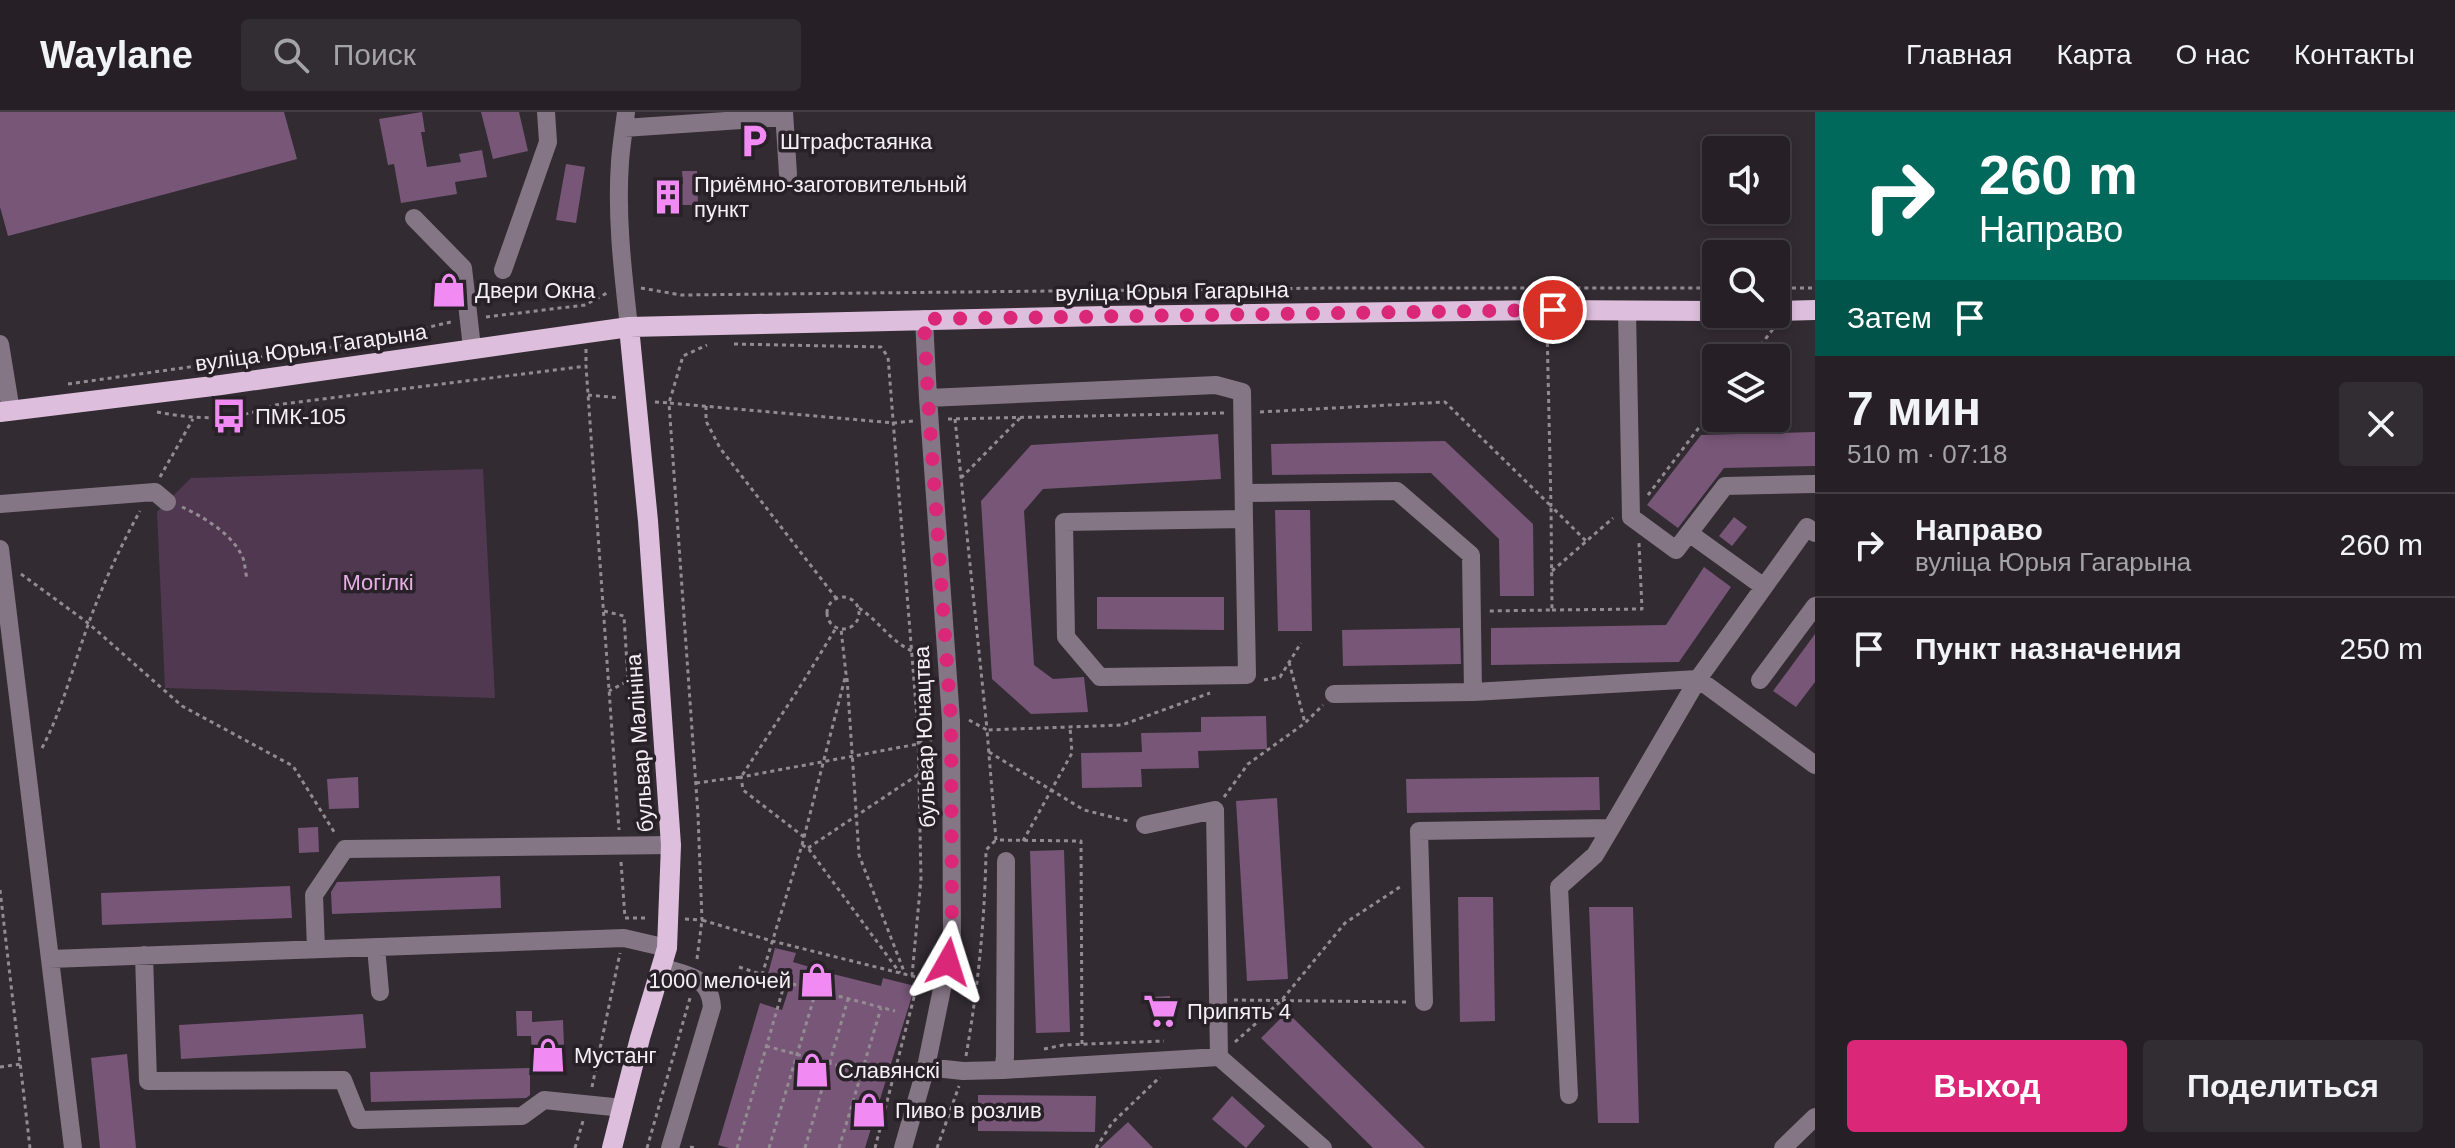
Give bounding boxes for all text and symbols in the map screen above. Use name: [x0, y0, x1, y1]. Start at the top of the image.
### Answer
search box: [241, 19, 801, 91]
icon: search: [269, 33, 313, 77]
text: Waylane: [40, 34, 193, 76]
text: Поиск: [333, 38, 416, 71]
text: Главная: [1906, 39, 2013, 70]
text: Карта: [2057, 39, 2131, 70]
text: О нас: [2175, 39, 2250, 70]
text: Контакты: [2294, 39, 2415, 70]
parking icon: Штрафстаянка: [735, 122, 773, 160]
place label: Штрафстаянка: [780, 129, 933, 154]
map controls: [1702, 136, 1790, 432]
button: sound: [1702, 136, 1790, 224]
text: 260 m: [1979, 143, 2138, 206]
icon: right: [1847, 144, 1951, 248]
place label: Приёмно-заготовительный пункт: [694, 172, 967, 222]
building icon: Приёмно-заготовительный пункт: [649, 178, 687, 216]
text: Направо: [1979, 209, 2123, 250]
button: search: [1702, 240, 1790, 328]
shop icon: Двери Окна: [430, 271, 468, 309]
pin: [1519, 276, 1587, 344]
street label: вуліца Юрыя Гагарына: [1055, 277, 1290, 306]
place label: Двери Окна: [475, 278, 596, 303]
icon: arrive: [1531, 288, 1575, 332]
icon: arrive: [1948, 296, 1992, 340]
text: Затем: [1847, 301, 1932, 334]
street label: вуліца Юрыя Гагарына: [194, 319, 429, 376]
button: layers: [1702, 344, 1790, 432]
text: 7 мин: [1847, 382, 1981, 435]
button: close: [2339, 382, 2423, 466]
bus stop icon: ПМК-105: [210, 397, 248, 435]
place label: ПМК-105: [255, 404, 346, 429]
text: 510 m · 07:18: [1847, 439, 2007, 469]
text: Направо: [1915, 513, 2043, 546]
icon: right: [1847, 523, 1891, 567]
text: 260 m: [2340, 528, 2423, 561]
text: вуліца Юрыя Гагарына: [1915, 547, 2191, 577]
park label: Могілкі: [342, 570, 414, 595]
icon: arrive: [1847, 627, 1891, 671]
text: Пункт назначения: [1915, 632, 2182, 665]
text: 250 m: [2340, 632, 2423, 665]
street label: бульвар Юнацтва: [909, 645, 940, 828]
street label: бульвар Малініна: [621, 652, 658, 833]
position arrow: [906, 920, 990, 1004]
shop icon: 1000 мелочей: [798, 961, 836, 999]
place label: 1000 мелочей: [648, 968, 791, 993]
supermarket icon: Припять 4: [1142, 992, 1180, 1030]
place label: Припять 4: [1187, 999, 1291, 1024]
shop icon: Мустанг: [529, 1036, 567, 1074]
button: Выход: [1847, 1040, 2127, 1132]
button: Поделиться: [2143, 1040, 2423, 1132]
place label: Мустанг: [574, 1043, 657, 1068]
shop icon: Славянскі: [793, 1051, 831, 1089]
place label: Славянскі: [838, 1058, 940, 1083]
shop icon: Пиво в розлив: [850, 1091, 888, 1129]
place label: Пиво в розлив: [895, 1098, 1042, 1123]

